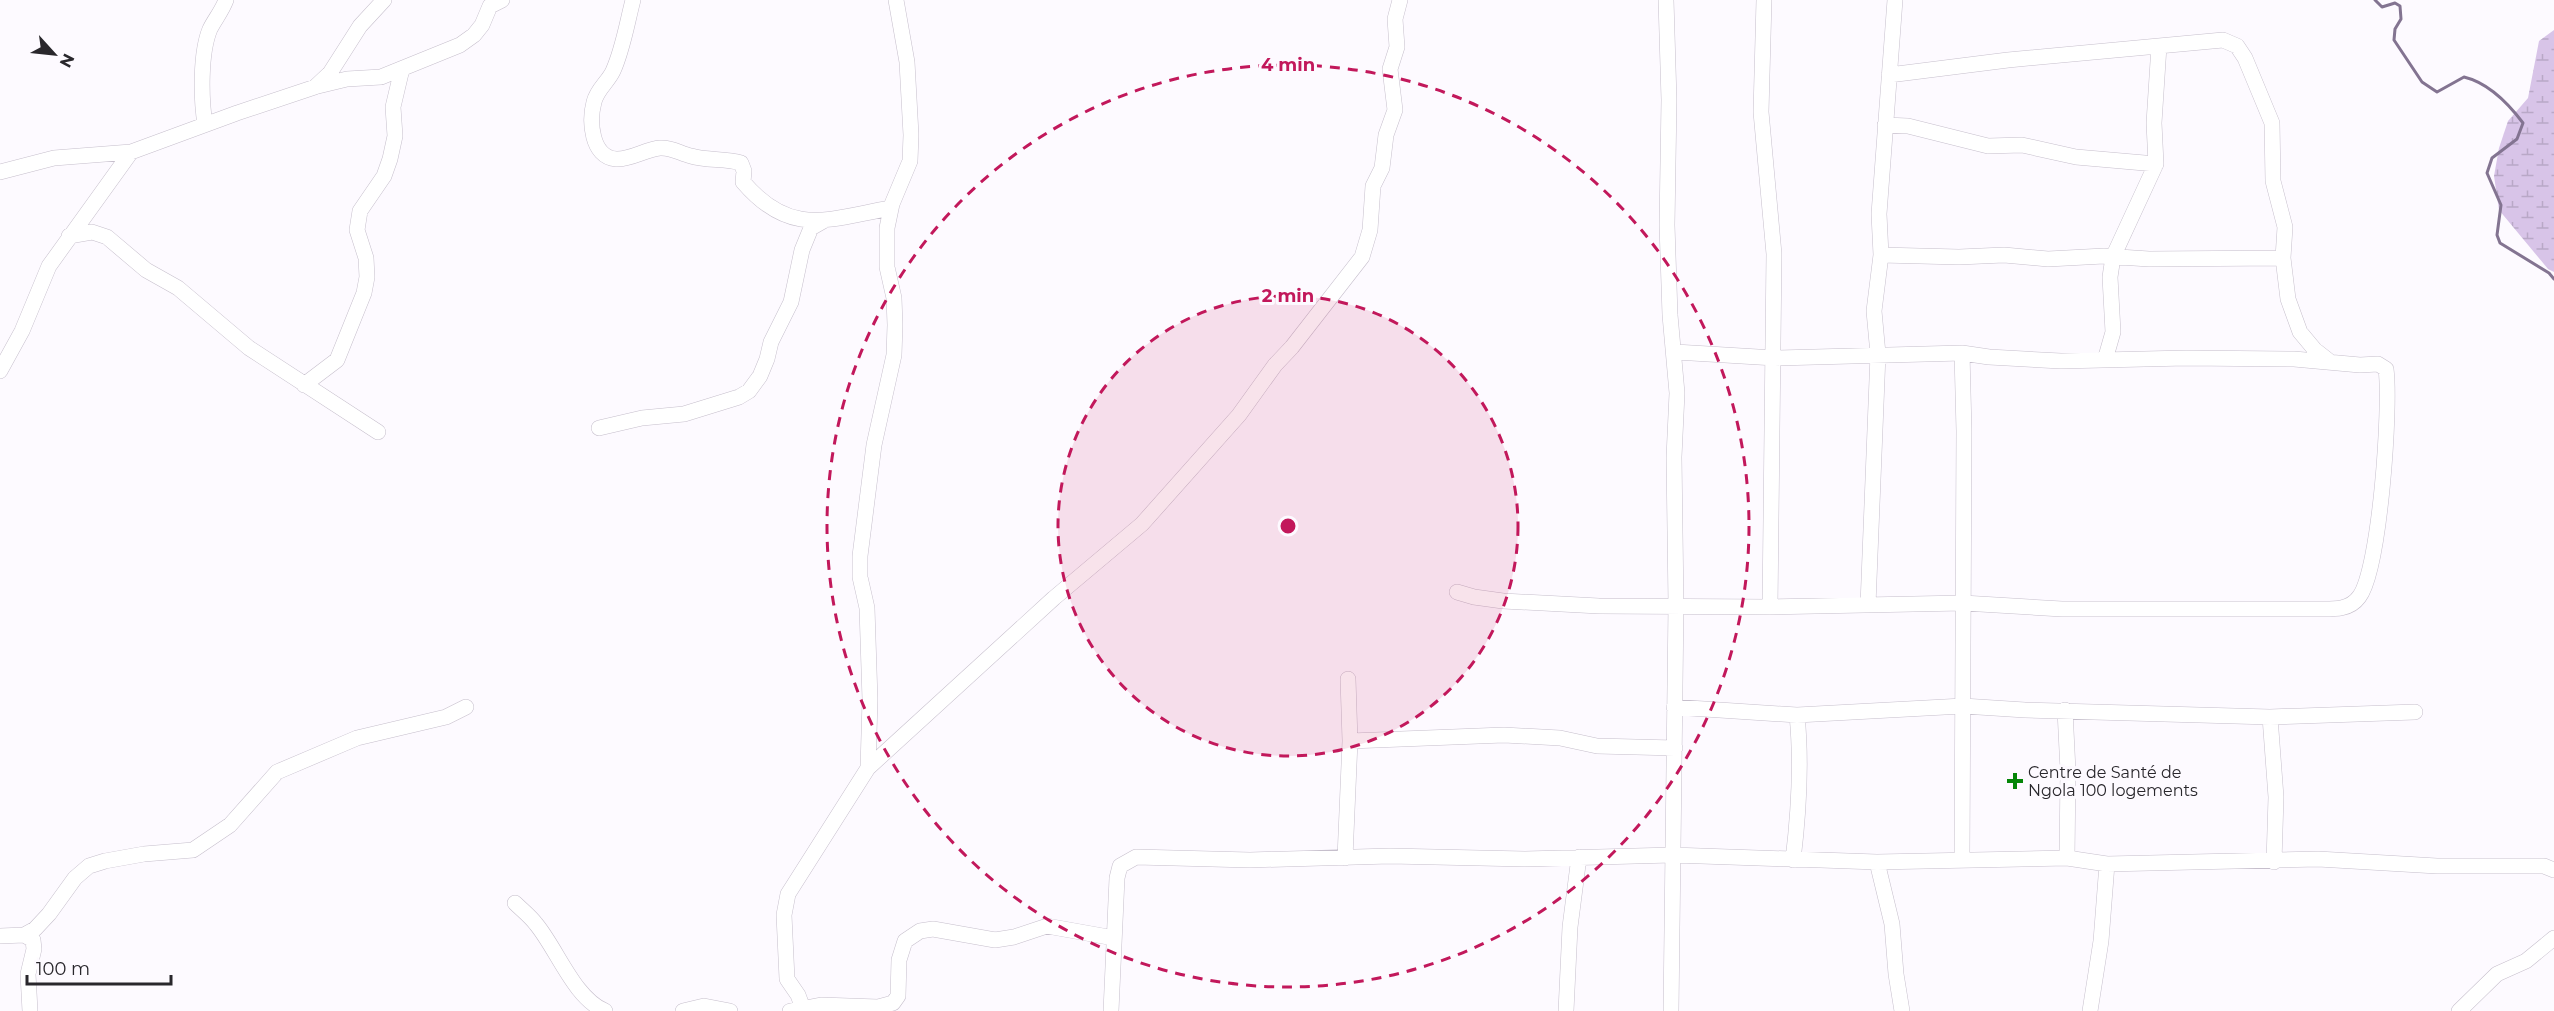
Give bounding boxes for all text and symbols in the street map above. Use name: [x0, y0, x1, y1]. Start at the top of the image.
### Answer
north arrow: [24, 24, 84, 84]
text: N: [56, 51, 78, 71]
text: 4 min: [1261, 54, 1315, 76]
text: 2 min: [1262, 285, 1314, 307]
centre of rings: [1278, 516, 1298, 536]
place label: Centre de Santé de Ngola 100 logements: [2028, 763, 2198, 800]
marker: Centre de Santé de Ngola 100 logements: [2006, 772, 2024, 790]
scale bar: [27, 948, 171, 986]
text: 100 m: [36, 958, 90, 980]

